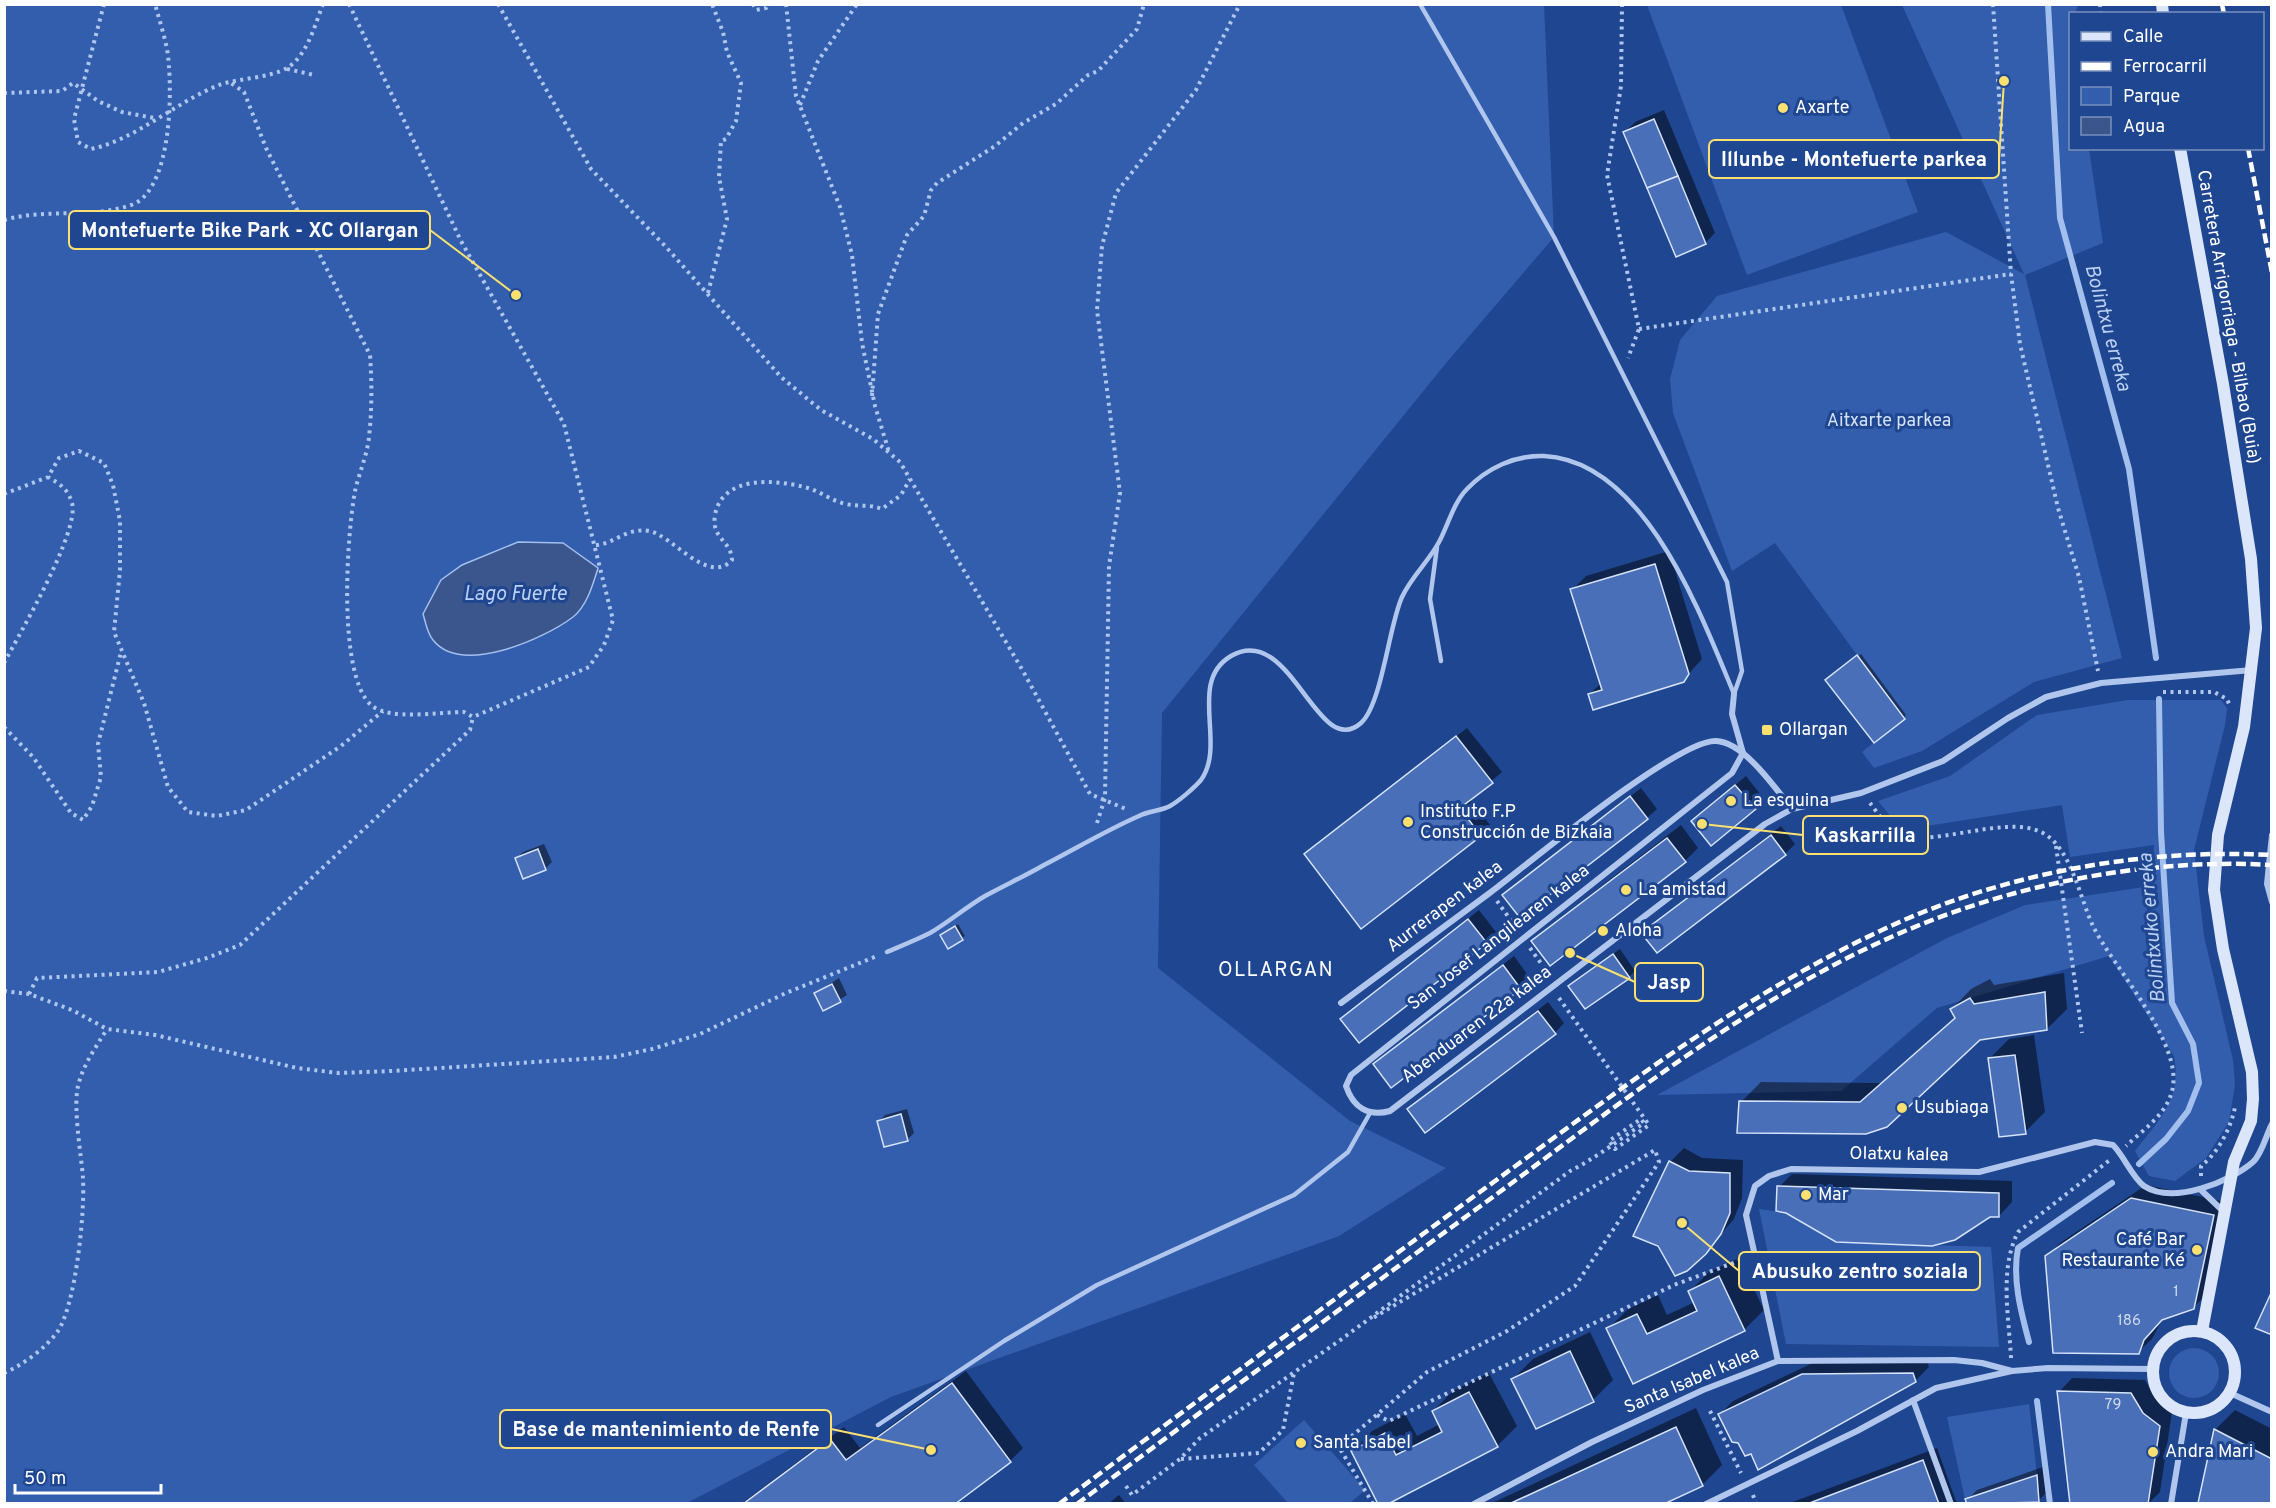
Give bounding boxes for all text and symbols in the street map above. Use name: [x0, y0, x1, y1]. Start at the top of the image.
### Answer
legend: [2069, 12, 2264, 150]
text: Calle: [2123, 26, 2163, 49]
text: Ferrocarril: [2123, 56, 2207, 79]
text: Parque: [2123, 86, 2180, 109]
place label: Axarte: [1795, 97, 1849, 120]
marker: Axarte: [1776, 101, 1790, 115]
text: Agua: [2123, 116, 2165, 139]
callout: Illunbe - Montefuerte parkea: [1709, 140, 1999, 178]
text: Illunbe - Montefuerte parkea: [1721, 148, 1987, 174]
street label: Carretera Arrigorriaga - Bilbao (Buia): [2191, 168, 2265, 466]
callout: Montefuerte Bike Park - XC Ollargan: [69, 211, 430, 249]
text: Montefuerte Bike Park - XC Ollargan: [81, 219, 419, 245]
water label: Bolintxu erreka: [2078, 262, 2137, 395]
park label: Aitxarte parkea: [1827, 410, 1951, 433]
water label: Lago Fuerte: [463, 582, 567, 608]
place label: Ollargan: [1779, 719, 1848, 742]
marker: Ollargan: [1760, 723, 1774, 737]
place label: La esquina: [1743, 790, 1829, 813]
marker: La esquina: [1724, 794, 1738, 808]
place label: Instituto F.P Construcción de Bizkaia: [1420, 801, 1612, 845]
marker: Instituto F.P Construcción de Bizkaia: [1401, 815, 1415, 829]
callout: Kaskarrilla: [1803, 816, 1928, 854]
text: Kaskarrilla: [1814, 824, 1916, 850]
water label: Bolintxuko erreka: [2133, 851, 2173, 1004]
street label: Aurrerapen kalea: [1383, 856, 1507, 958]
street label: San Josef Langilearen kalea: [1404, 860, 1594, 1016]
place label: La amistad: [1638, 879, 1726, 902]
marker: La amistad: [1619, 883, 1633, 897]
place label: Aloha: [1615, 920, 1662, 943]
marker: Aloha: [1596, 924, 1610, 938]
district label: OLLARGAN: [1218, 958, 1334, 984]
street label: Abenduaren 22a kalea: [1397, 961, 1557, 1089]
callout: Jasp: [1635, 963, 1703, 1001]
text: Jasp: [1647, 971, 1691, 997]
place label: Usubiaga: [1914, 1097, 1989, 1120]
marker: Usubiaga: [1895, 1101, 1909, 1115]
street label: Olatxu kalea: [1849, 1143, 1949, 1167]
place label: Mar: [1818, 1184, 1849, 1207]
marker: Mar: [1799, 1188, 1813, 1202]
place label: Café Bar Restaurante Ké: [2062, 1229, 2185, 1273]
marker: Café Bar Restaurante Ké: [2190, 1243, 2204, 1257]
callout: Abusuko zentro soziala: [1739, 1252, 1980, 1290]
text: Abusuko zentro soziala: [1752, 1260, 1968, 1286]
house number: 1: [2173, 1283, 2179, 1302]
house number: 186: [2117, 1312, 2141, 1331]
street label: Santa Isabel kalea: [1621, 1342, 1763, 1420]
house number: 79: [2105, 1396, 2121, 1415]
callout: Base de mantenimiento de Renfe: [500, 1410, 831, 1448]
text: Base de mantenimiento de Renfe: [512, 1418, 820, 1444]
place label: Santa Isabel: [1313, 1432, 1411, 1455]
marker: Santa Isabel: [1294, 1436, 1308, 1450]
place label: Andra Mari: [2165, 1441, 2253, 1464]
marker: Andra Mari: [2146, 1445, 2160, 1459]
scale bar: [15, 1457, 160, 1495]
text: 50 m: [24, 1468, 66, 1491]

